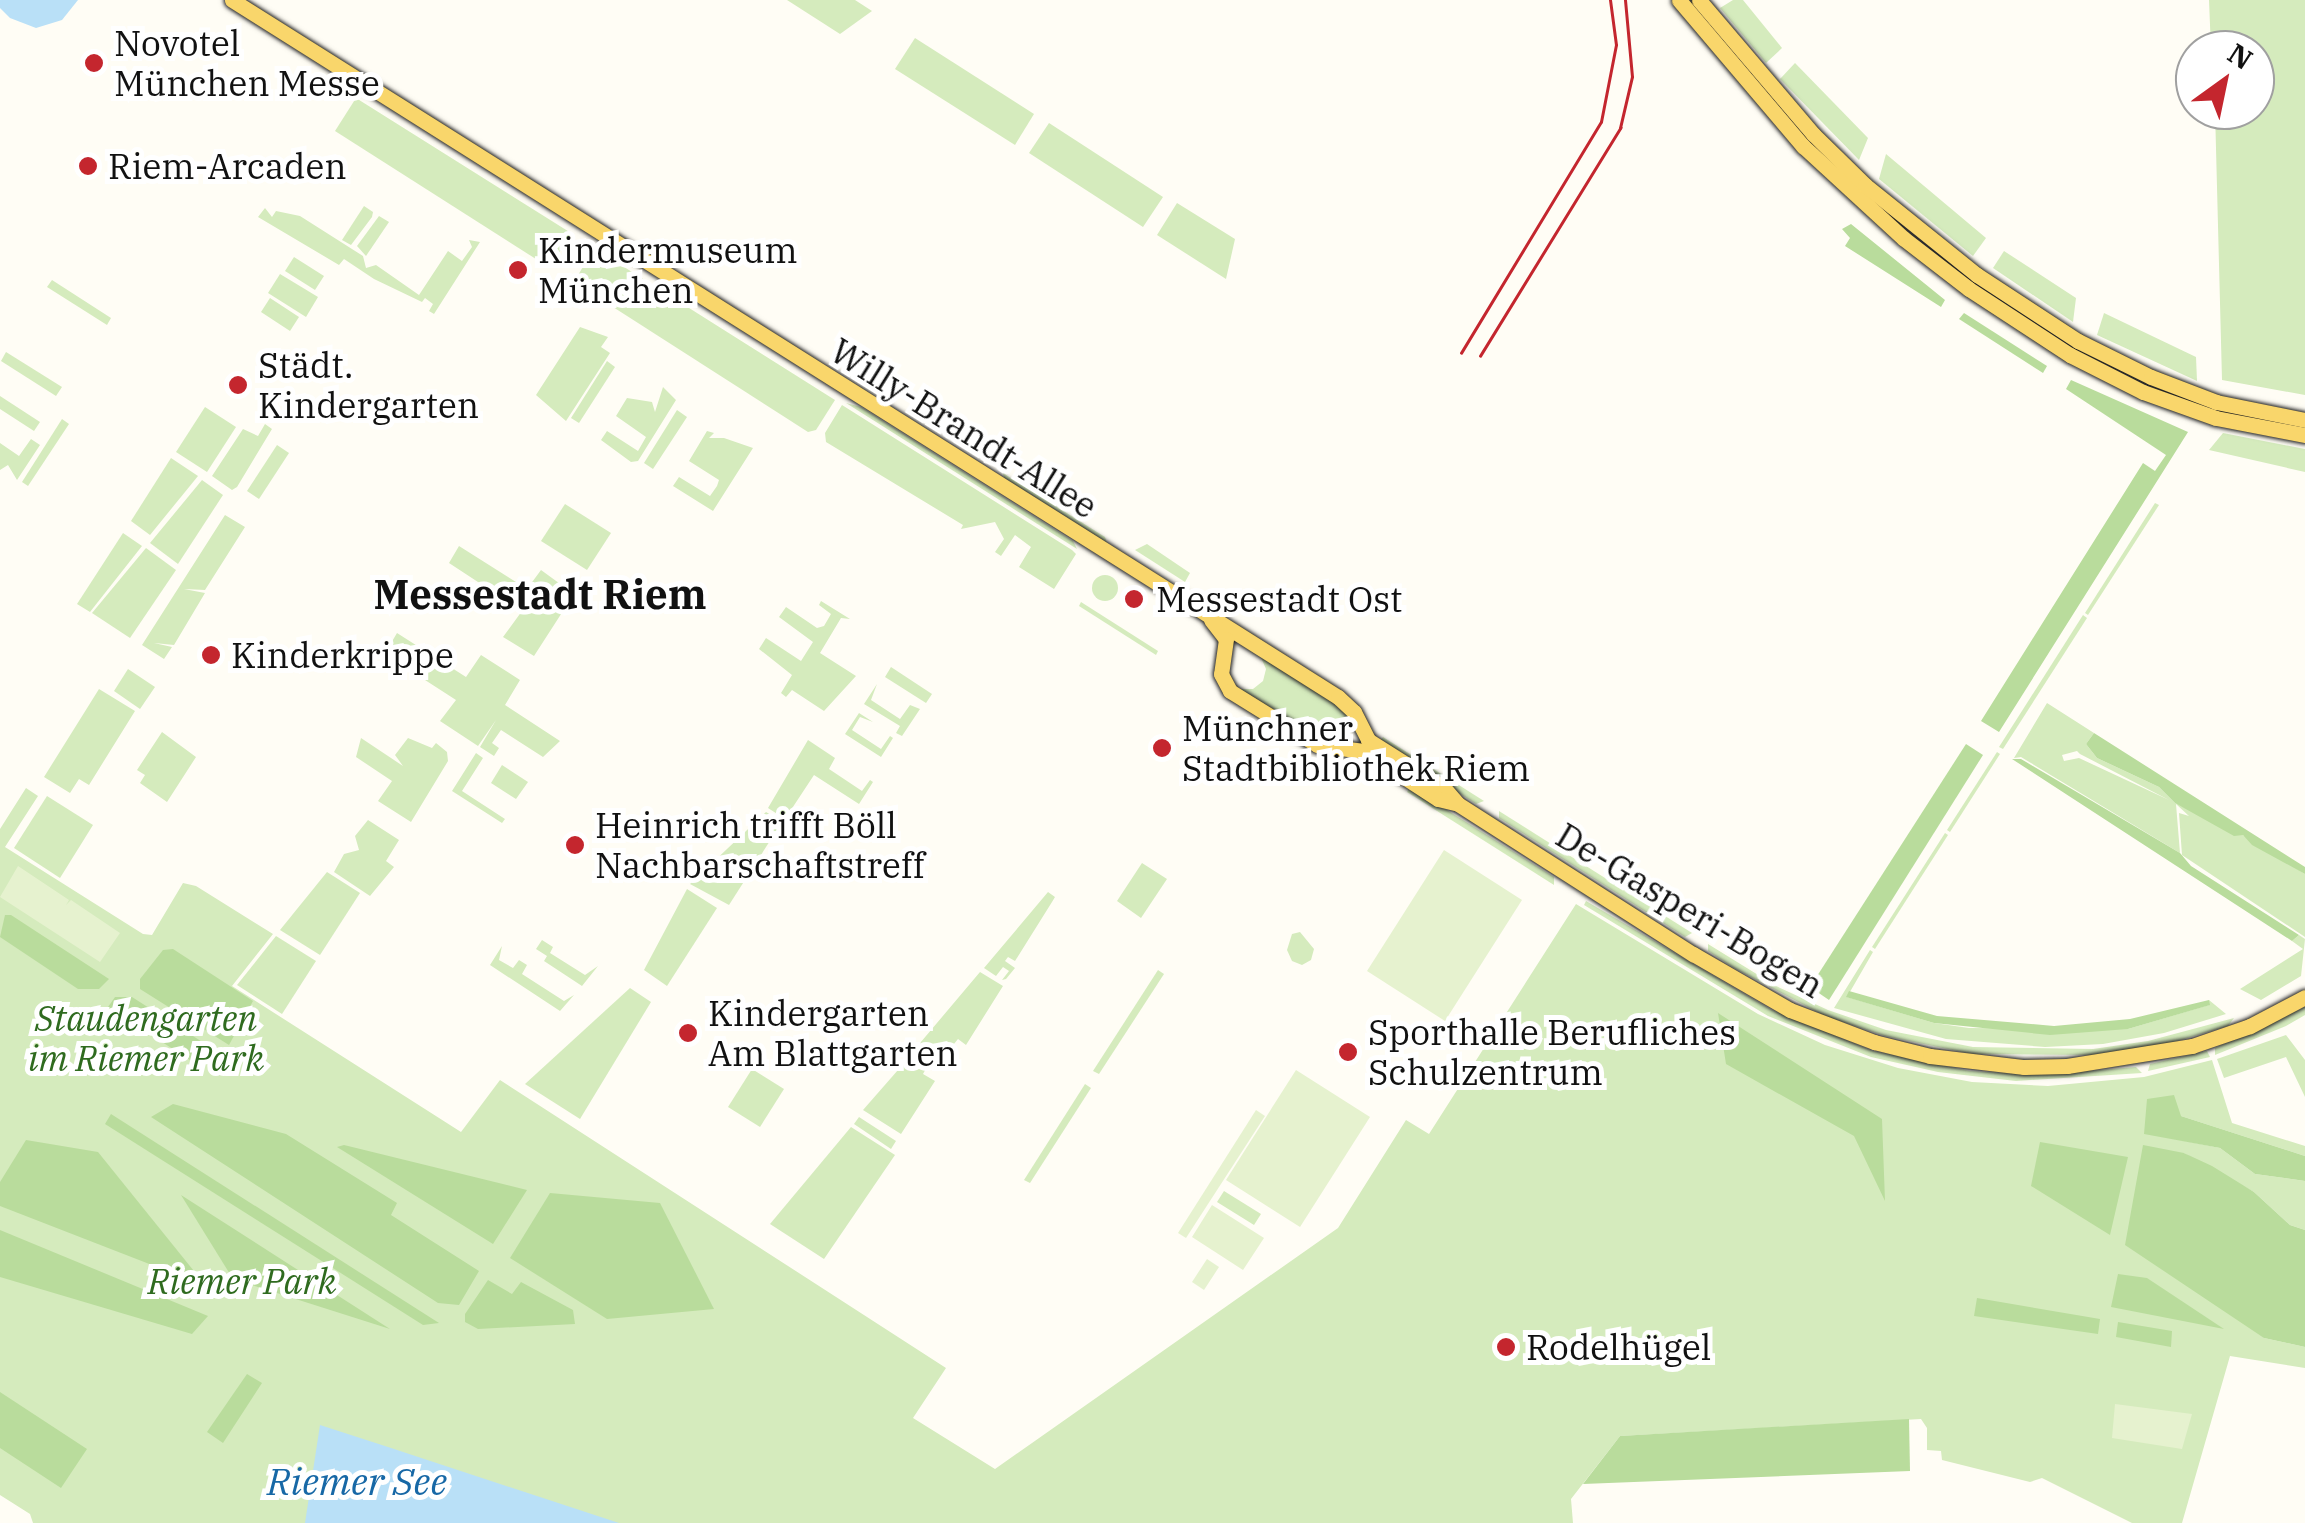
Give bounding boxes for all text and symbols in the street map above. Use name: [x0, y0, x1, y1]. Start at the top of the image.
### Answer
place label: Novotel München Messe: [114, 22, 380, 104]
north arrow: [2175, 30, 2275, 130]
text: N: [2221, 35, 2260, 78]
marker: Novotel München Messe: [83, 52, 105, 74]
place label: Riem-Arcaden: [108, 145, 347, 187]
marker: Riem-Arcaden: [77, 155, 99, 177]
place label: Kindermuseum München: [538, 229, 798, 311]
marker: Kindermuseum München: [507, 259, 529, 281]
street label: Willy-Brandt-Allee: [823, 329, 1105, 527]
place label: Städt. Kindergarten: [258, 344, 479, 426]
marker: Städt. Kindergarten: [227, 374, 249, 396]
district label: Messestadt Riem: [373, 570, 707, 618]
place label: Messestadt Ost: [1156, 578, 1402, 620]
marker: Messestadt Ost: [1121, 586, 1147, 612]
place label: Kinderkrippe: [231, 634, 454, 676]
marker: Kinderkrippe: [200, 644, 222, 666]
place label: Münchner Stadtbibliothek Riem: [1182, 707, 1530, 789]
marker: Münchner Stadtbibliothek Riem: [1151, 737, 1173, 759]
place label: Heinrich trifft Böll Nachbarschaftstreff: [595, 804, 925, 886]
street label: De-Gasperi-Bogen: [1549, 814, 1831, 1006]
marker: Heinrich trifft Böll Nachbarschaftstreff: [564, 834, 586, 856]
place label: Kindergarten Am Blattgarten: [708, 992, 958, 1074]
park label: Staudengarten im Riemer Park: [28, 997, 264, 1079]
place label: Sporthalle Berufliches Schulzentrum: [1368, 1011, 1736, 1093]
marker: Kindergarten Am Blattgarten: [677, 1022, 699, 1044]
marker: Sporthalle Berufliches Schulzentrum: [1337, 1041, 1359, 1063]
park label: Riemer Park: [148, 1260, 336, 1302]
place label: Rodelhügel: [1526, 1326, 1711, 1368]
marker: Rodelhügel: [1495, 1336, 1517, 1358]
water label: Riemer See: [267, 1458, 447, 1504]

